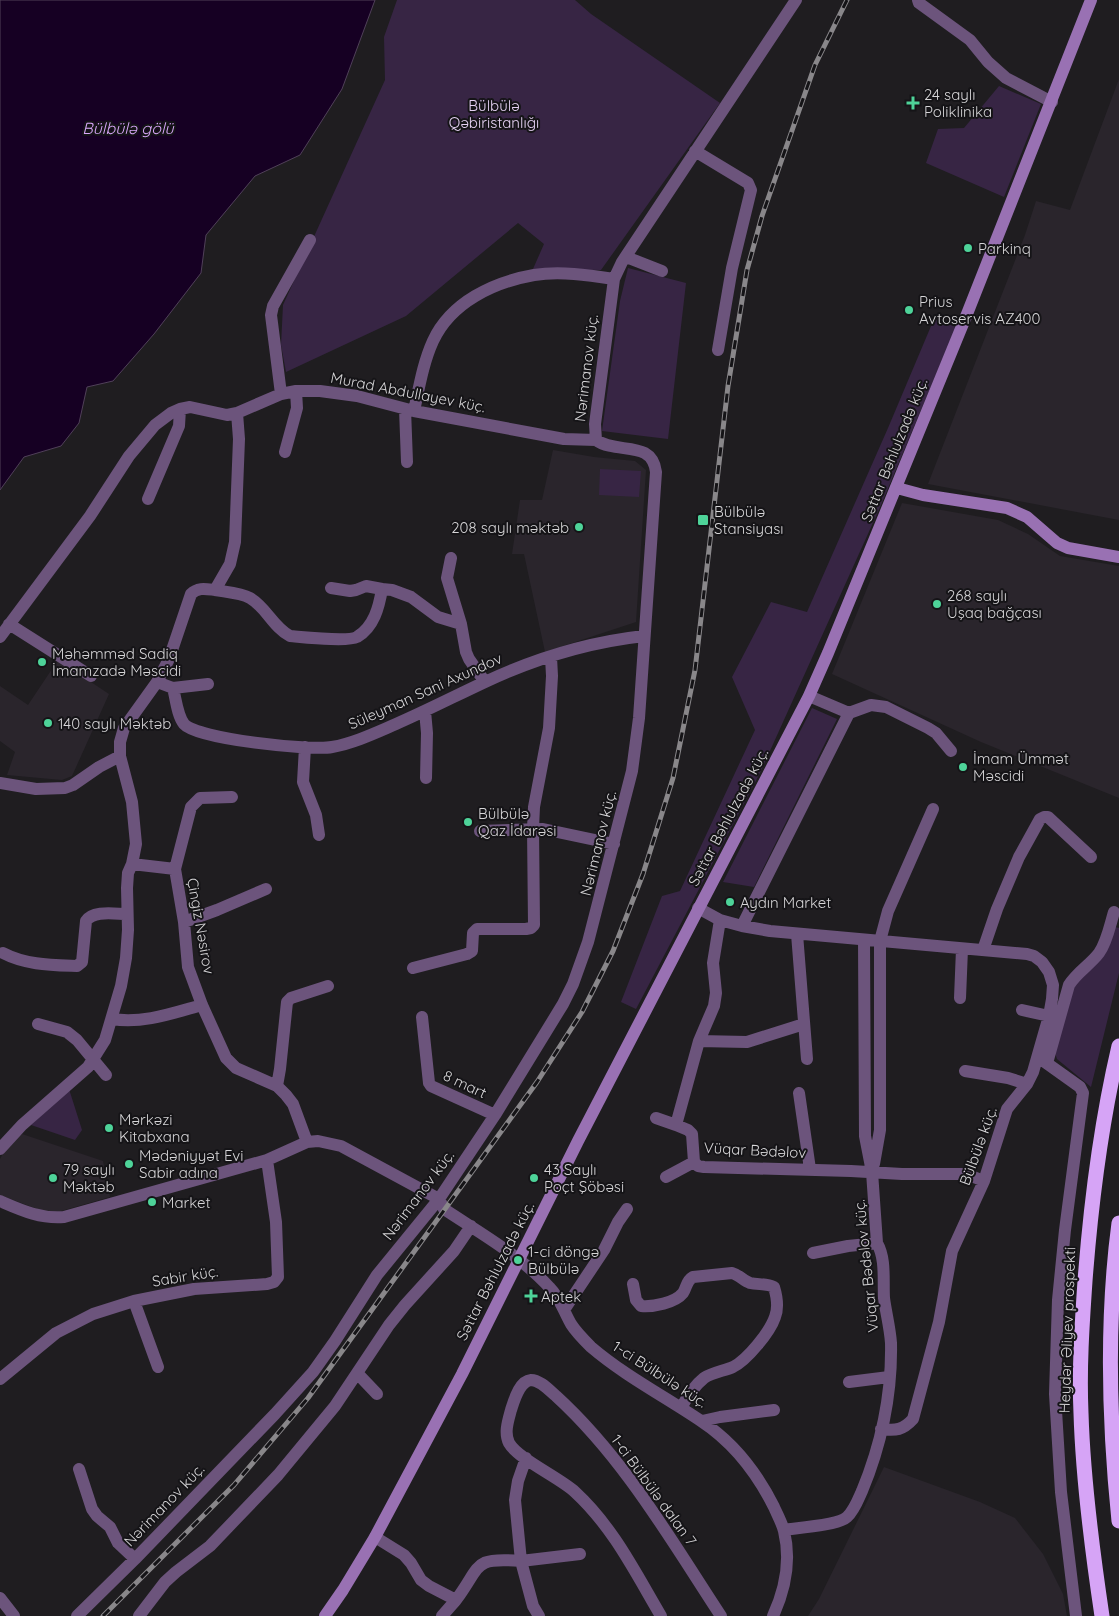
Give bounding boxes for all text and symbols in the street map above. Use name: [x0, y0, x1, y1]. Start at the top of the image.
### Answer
place label: 24 saylı Poliklinika: [924, 85, 992, 121]
park label: Bülbülə Qəbiristanlığı: [449, 96, 539, 132]
marker: 24 saylı Poliklinika: [906, 96, 920, 110]
water label: Bülbülə gölü: [82, 118, 175, 138]
place label: Parkinq: [978, 239, 1031, 258]
marker: Parkinq: [962, 242, 974, 254]
place label: Prius Avtoservis AZ400: [919, 292, 1041, 328]
marker: Prius Avtoservis AZ400: [903, 304, 915, 316]
street label: Nərimanov küç.: [570, 313, 602, 423]
street label: Murad Abdullayev küç.: [329, 368, 487, 416]
street label: Səttar Bəhlulzadə küç.: [857, 375, 931, 525]
place label: Bülbülə Stansiyası: [714, 502, 783, 538]
marker: Bülbülə Stansiyası: [696, 513, 710, 527]
place label: 208 saylı məktəb: [451, 518, 569, 537]
marker: 208 saylı məktəb: [573, 521, 585, 533]
place label: 268 saylı Uşaq bağçası: [947, 586, 1042, 622]
marker: 268 saylı Uşaq bağçası: [931, 598, 943, 610]
place label: Məhəmməd Sadiq İmamzadə Məscidi: [52, 644, 181, 680]
street label: Süleyman Sani Axundov: [345, 648, 505, 734]
marker: Məhəmməd Sadiq İmamzadə Məscidi: [36, 656, 48, 668]
place label: 140 saylı Məktəb: [58, 714, 171, 733]
marker: 140 saylı Məktəb: [42, 717, 54, 729]
street label: Səttar Bəhlulzadə küç.: [684, 745, 772, 889]
place label: İmam Ümmət Məscidi: [973, 749, 1069, 785]
marker: İmam Ümmət Məscidi: [957, 761, 969, 773]
street label: Nərimanov küç.: [576, 788, 620, 898]
place label: Bülbülə Qaz İdarəsi: [478, 804, 556, 840]
marker: Bülbülə Qaz İdarəsi: [462, 816, 474, 828]
street label: Çingiz Nəsirov: [183, 876, 219, 976]
place label: Aydın Market: [740, 893, 831, 912]
marker: Aydın Market: [724, 896, 736, 908]
street label: 8 mart: [440, 1066, 490, 1102]
street label: Bülbülə küç.: [955, 1104, 1001, 1188]
place label: Mərkəzi Kitabxana: [119, 1110, 190, 1146]
marker: Mərkəzi Kitabxana: [103, 1122, 115, 1134]
street label: Vüqar Bədəlov: [703, 1138, 807, 1162]
place label: Mədəniyyət Evi Sabir adına: [139, 1146, 243, 1182]
street label: Nərimanov küç.: [378, 1146, 458, 1244]
marker: Mədəniyyət Evi Sabir adına: [123, 1158, 135, 1170]
place label: 79 saylı Məktəb: [63, 1160, 115, 1196]
place label: 43 Saylı Poçt Şöbəsi: [544, 1160, 624, 1196]
marker: 79 saylı Məktəb: [47, 1172, 59, 1184]
marker: 43 Saylı Poçt Şöbəsi: [528, 1172, 540, 1184]
place label: Market: [162, 1193, 211, 1212]
marker: Market: [146, 1196, 158, 1208]
street label: Səttar Bəhlulzadə küç.: [452, 1198, 538, 1344]
street label: Vüqar Bədəlov küç.: [850, 1199, 882, 1333]
place label: 1-ci döngə Bülbülə: [528, 1242, 599, 1278]
street label: Heydər Əliyev prospekti: [1055, 1246, 1079, 1414]
marker: 1-ci döngə Bülbülə: [512, 1254, 524, 1266]
street label: Sabir küç.: [151, 1261, 219, 1291]
place label: Aptek: [541, 1287, 581, 1306]
marker: Aptek: [525, 1290, 537, 1302]
street label: 1-ci Bülbülə küç.: [609, 1336, 711, 1412]
street label: 1-ci Bülbülə dalan 7: [607, 1431, 701, 1550]
street label: Nərimanov küç.: [120, 1460, 208, 1550]

